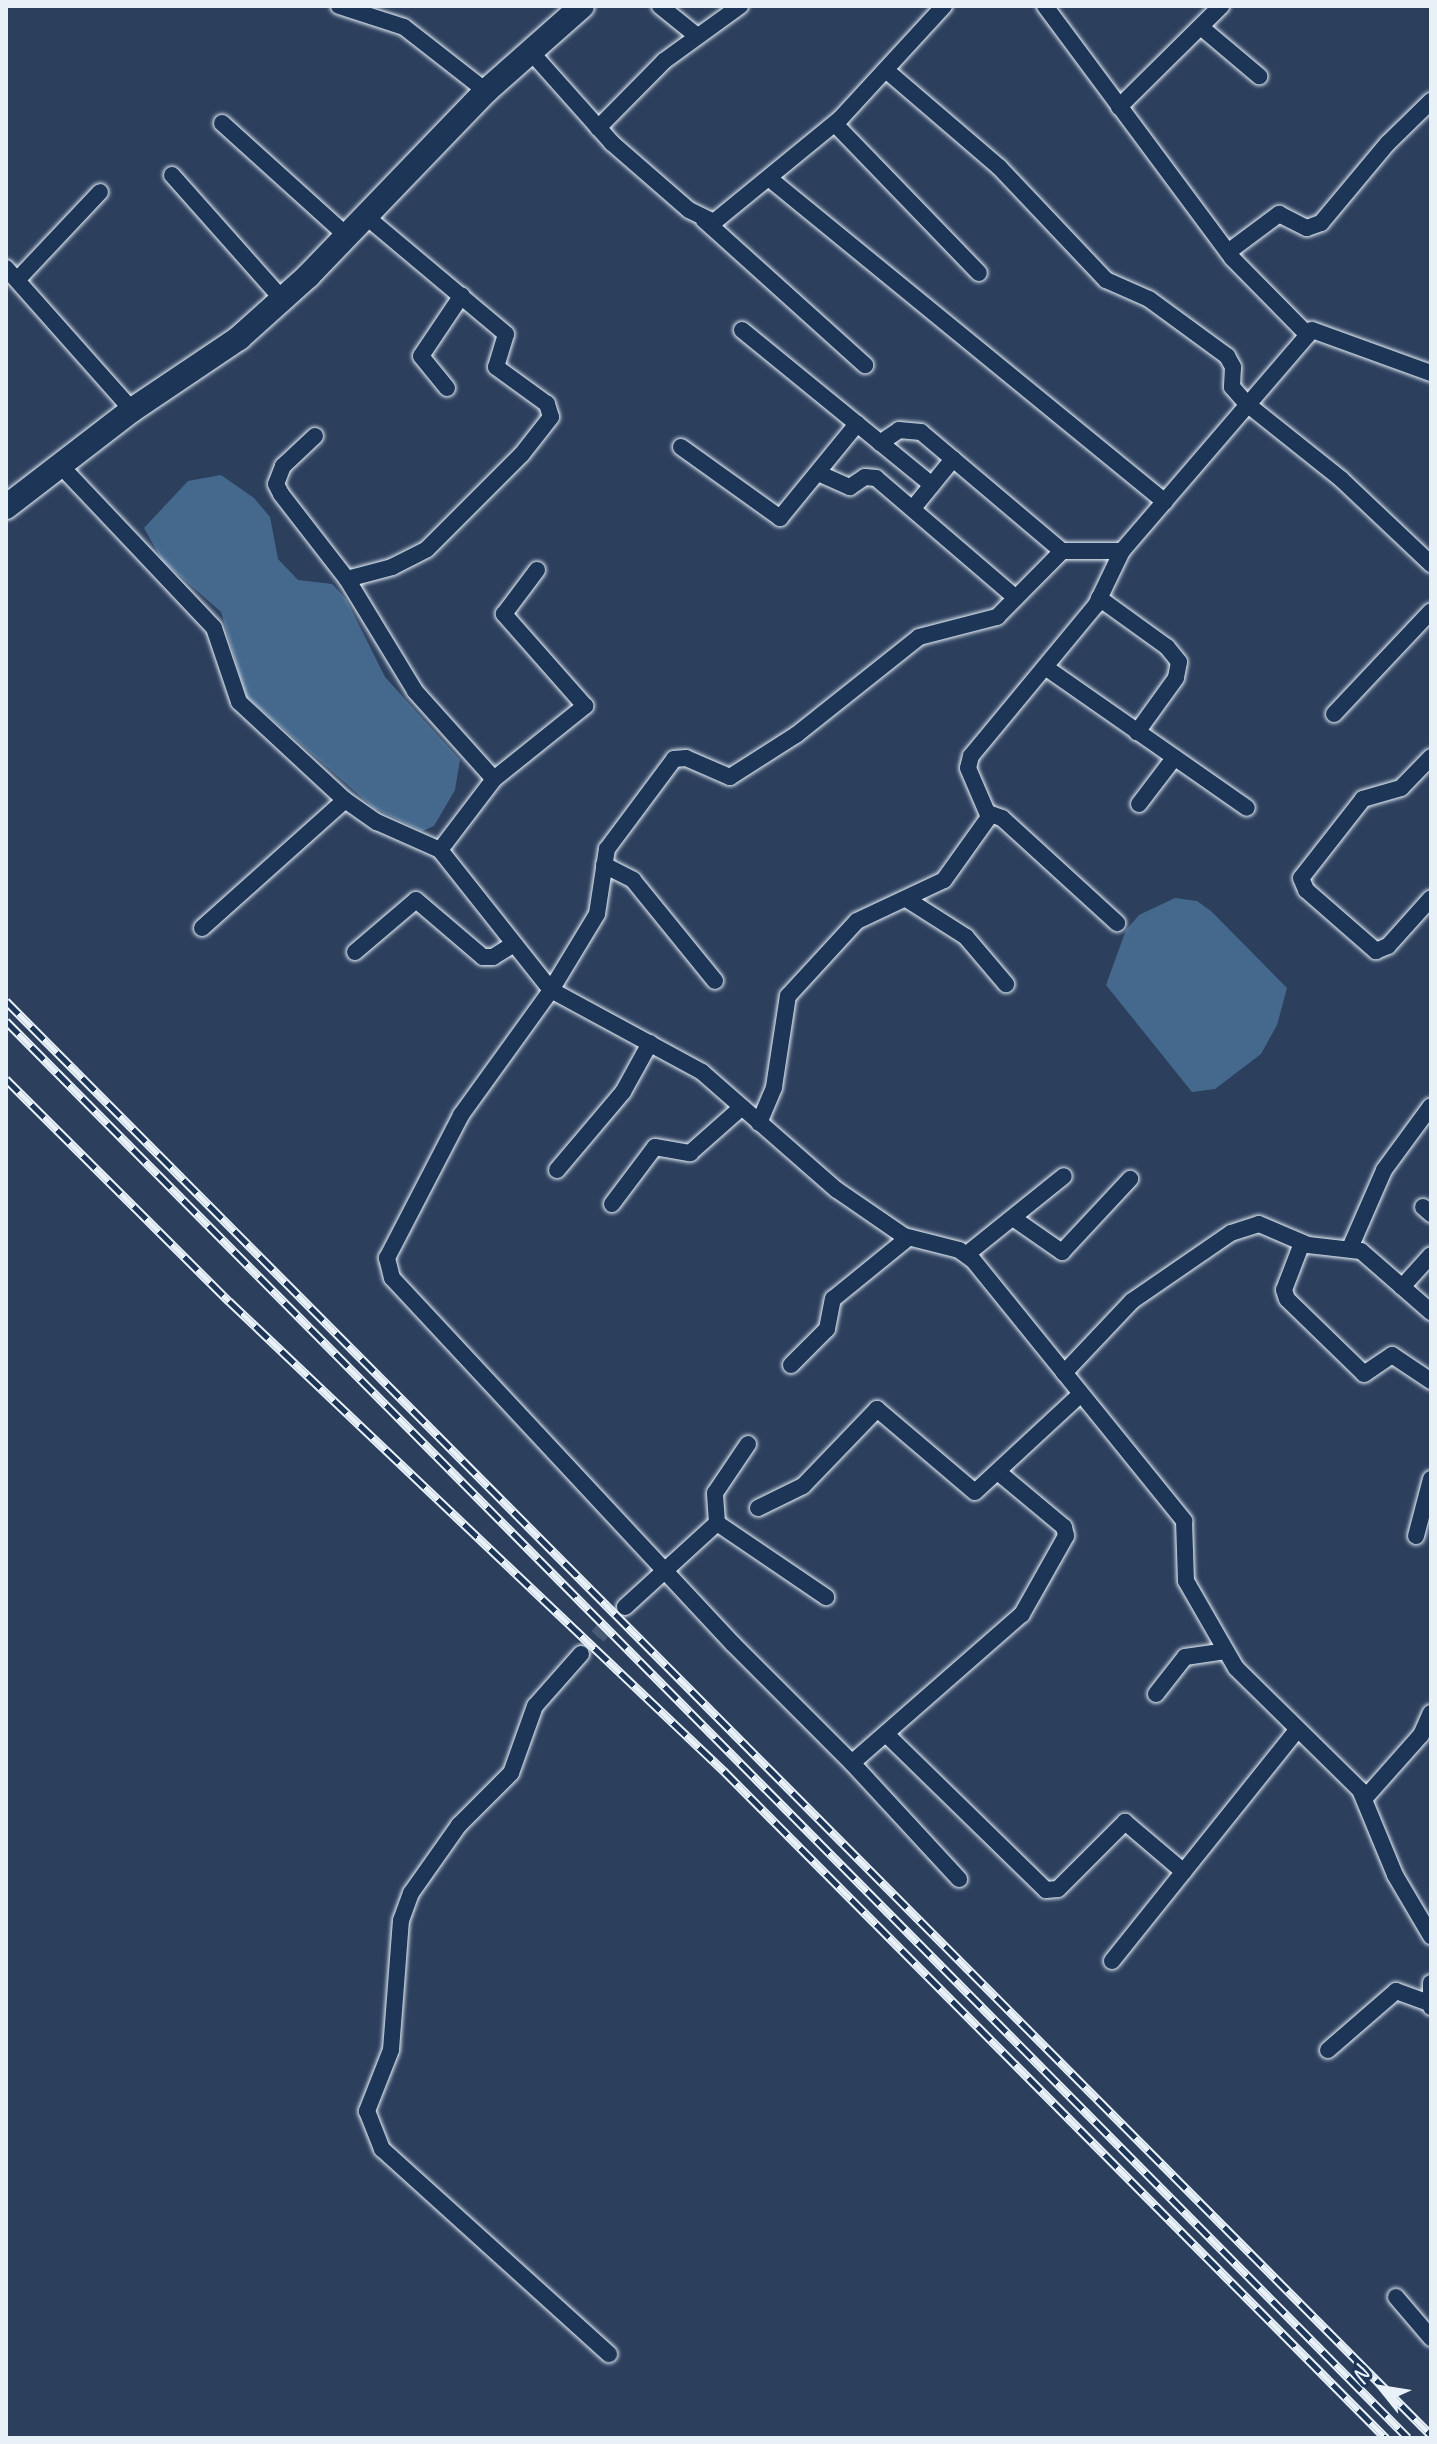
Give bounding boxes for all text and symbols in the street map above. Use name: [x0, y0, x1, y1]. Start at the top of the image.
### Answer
north arrow: [1341, 2348, 1421, 2428]
text: N: [1345, 2363, 1376, 2389]

